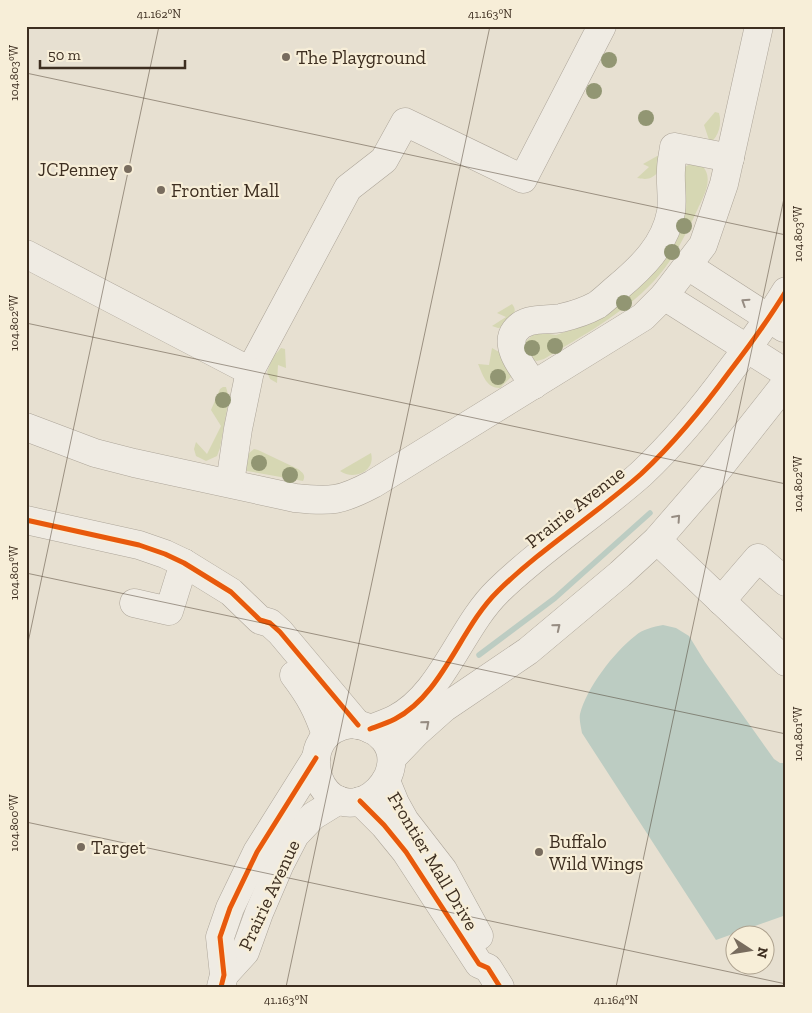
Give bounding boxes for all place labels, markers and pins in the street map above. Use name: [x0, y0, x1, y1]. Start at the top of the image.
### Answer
place label: The Playground: [296, 46, 427, 69]
marker: The Playground: [280, 51, 292, 63]
place label: JCPenney: [38, 158, 118, 181]
marker: JCPenney: [122, 163, 134, 175]
place label: Frontier Mall: [171, 179, 279, 202]
marker: Frontier Mall: [155, 184, 167, 196]
place label: Buffalo Wild Wings: [549, 830, 643, 875]
place label: Target: [91, 836, 146, 859]
marker: Target: [75, 841, 87, 853]
marker: Buffalo Wild Wings: [533, 846, 545, 858]

